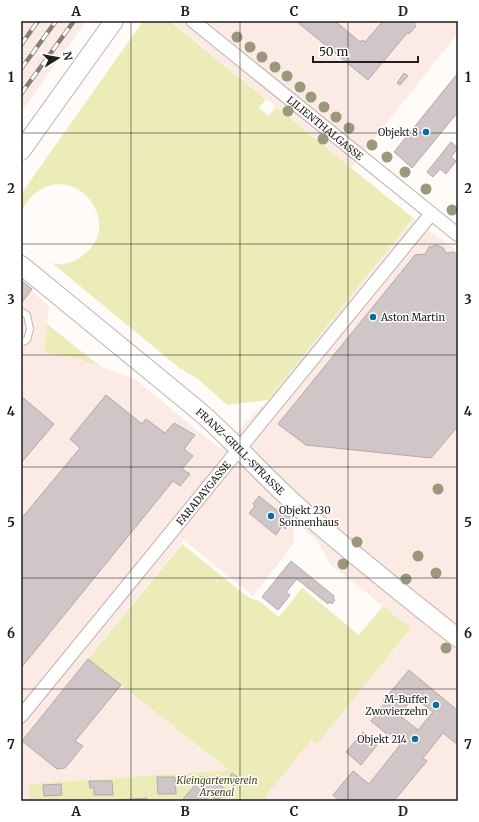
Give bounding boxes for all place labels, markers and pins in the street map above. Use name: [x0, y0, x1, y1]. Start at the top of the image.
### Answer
place label: Objekt 8: [378, 126, 418, 139]
marker: Objekt 8: [421, 127, 431, 137]
place label: Aston Martin: [380, 311, 446, 324]
marker: Aston Martin: [368, 312, 378, 322]
place label: Objekt 230 Sonnenhaus: [279, 504, 339, 529]
marker: Objekt 230 Sonnenhaus: [266, 511, 276, 521]
place label: M-Buffet Zwovierzehn: [365, 693, 428, 718]
marker: M-Buffet Zwovierzehn: [431, 700, 441, 710]
place label: Objekt 214: [357, 733, 407, 746]
marker: Objekt 214: [410, 734, 420, 744]

